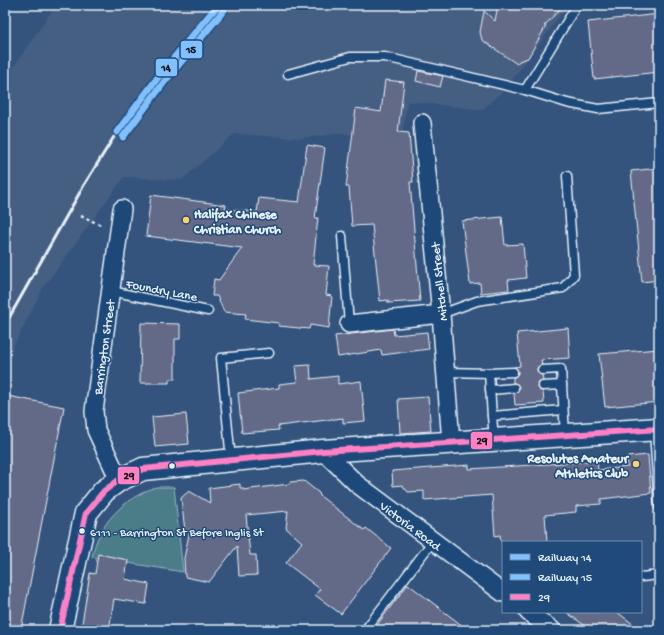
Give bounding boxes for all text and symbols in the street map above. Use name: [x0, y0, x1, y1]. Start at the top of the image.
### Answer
line badge: 15: [180, 40, 203, 59]
text: 15: [185, 45, 196, 57]
line badge: 14: [155, 58, 178, 77]
text: 14: [160, 63, 172, 75]
place label: Halifax Chinese Christian Church: [193, 207, 281, 238]
marker: Halifax Chinese Christian Church: [181, 215, 191, 225]
street label: Mitchell Street: [429, 240, 452, 322]
street label: Foundry Lane: [124, 277, 199, 306]
street label: Barrington Street: [91, 297, 120, 397]
line badge: 29: [470, 431, 493, 450]
text: 29: [477, 436, 488, 448]
place label: Resolutes Amateur Athletics Club: [526, 452, 629, 482]
marker: Resolutes Amateur Athletics Club: [631, 459, 641, 469]
unlabelled marker: [167, 461, 177, 471]
line badge: 29: [117, 466, 140, 485]
text: 29: [124, 471, 135, 483]
street label: Victoria Road: [375, 499, 444, 556]
marker: 6111 - Barrington St Before Inglis St: [77, 526, 87, 536]
place label: 6111 - Barrington St Before Inglis St: [90, 527, 264, 541]
legend: [502, 541, 642, 613]
text: Railway 14: [538, 552, 592, 566]
text: Railway 15: [538, 572, 592, 586]
text: 29: [538, 592, 550, 606]

